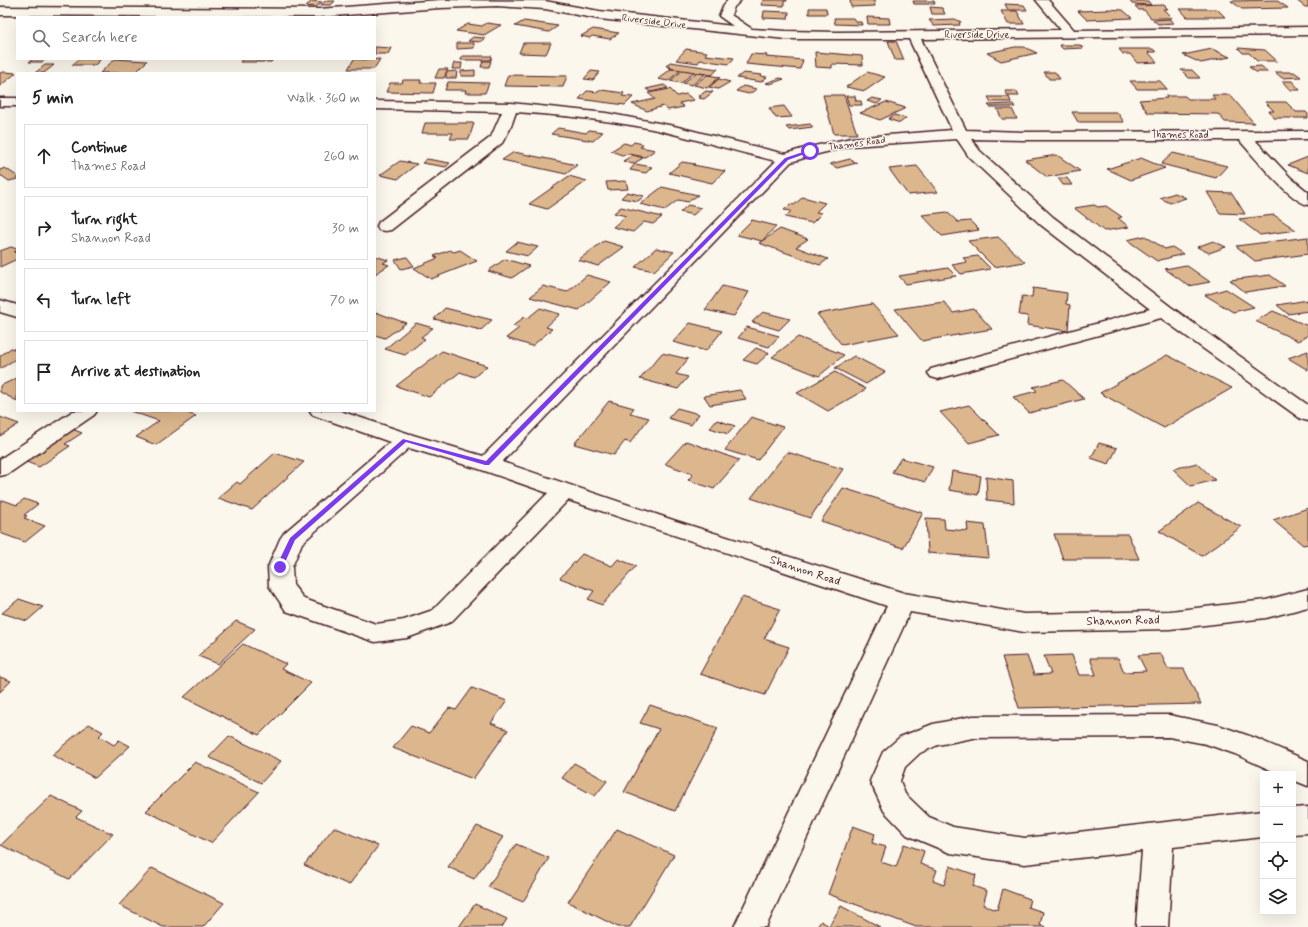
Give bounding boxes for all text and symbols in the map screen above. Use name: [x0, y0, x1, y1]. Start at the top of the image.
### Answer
street label: Riverside Drive: [621, 12, 687, 32]
search box: [16, 16, 376, 60]
icon: search: [30, 27, 52, 49]
text: Search here: [62, 28, 138, 48]
street label: Riverside Drive: [945, 29, 1010, 42]
text: 5 min: [32, 87, 74, 109]
text: Walk · 360 m: [287, 90, 360, 107]
street label: Thames Road: [1151, 128, 1209, 142]
street label: Thames Road: [827, 133, 886, 154]
text: Continue: [71, 138, 127, 158]
route start: [801, 142, 819, 160]
icon: ahead: [33, 145, 55, 167]
text: 260 m: [324, 148, 359, 165]
text: Thames Road: [71, 158, 146, 175]
text: Turn right: [71, 210, 138, 230]
icon: right: [33, 217, 55, 239]
text: 30 m: [332, 220, 359, 237]
text: Shannon Road: [71, 230, 151, 247]
icon: left: [33, 289, 55, 311]
text: Turn left: [71, 290, 131, 310]
text: 70 m: [330, 292, 359, 309]
icon: arrive: [33, 361, 55, 383]
text: Arrive at destination: [71, 362, 200, 382]
street label: Shannon Road: [768, 552, 842, 590]
route end: [271, 558, 289, 576]
street label: Shannon Road: [1086, 612, 1160, 630]
map controls: [1260, 771, 1296, 915]
button: +: [1260, 771, 1296, 807]
button: −: [1260, 807, 1296, 843]
button: locate: [1260, 843, 1296, 879]
button: layers: [1260, 879, 1296, 915]

